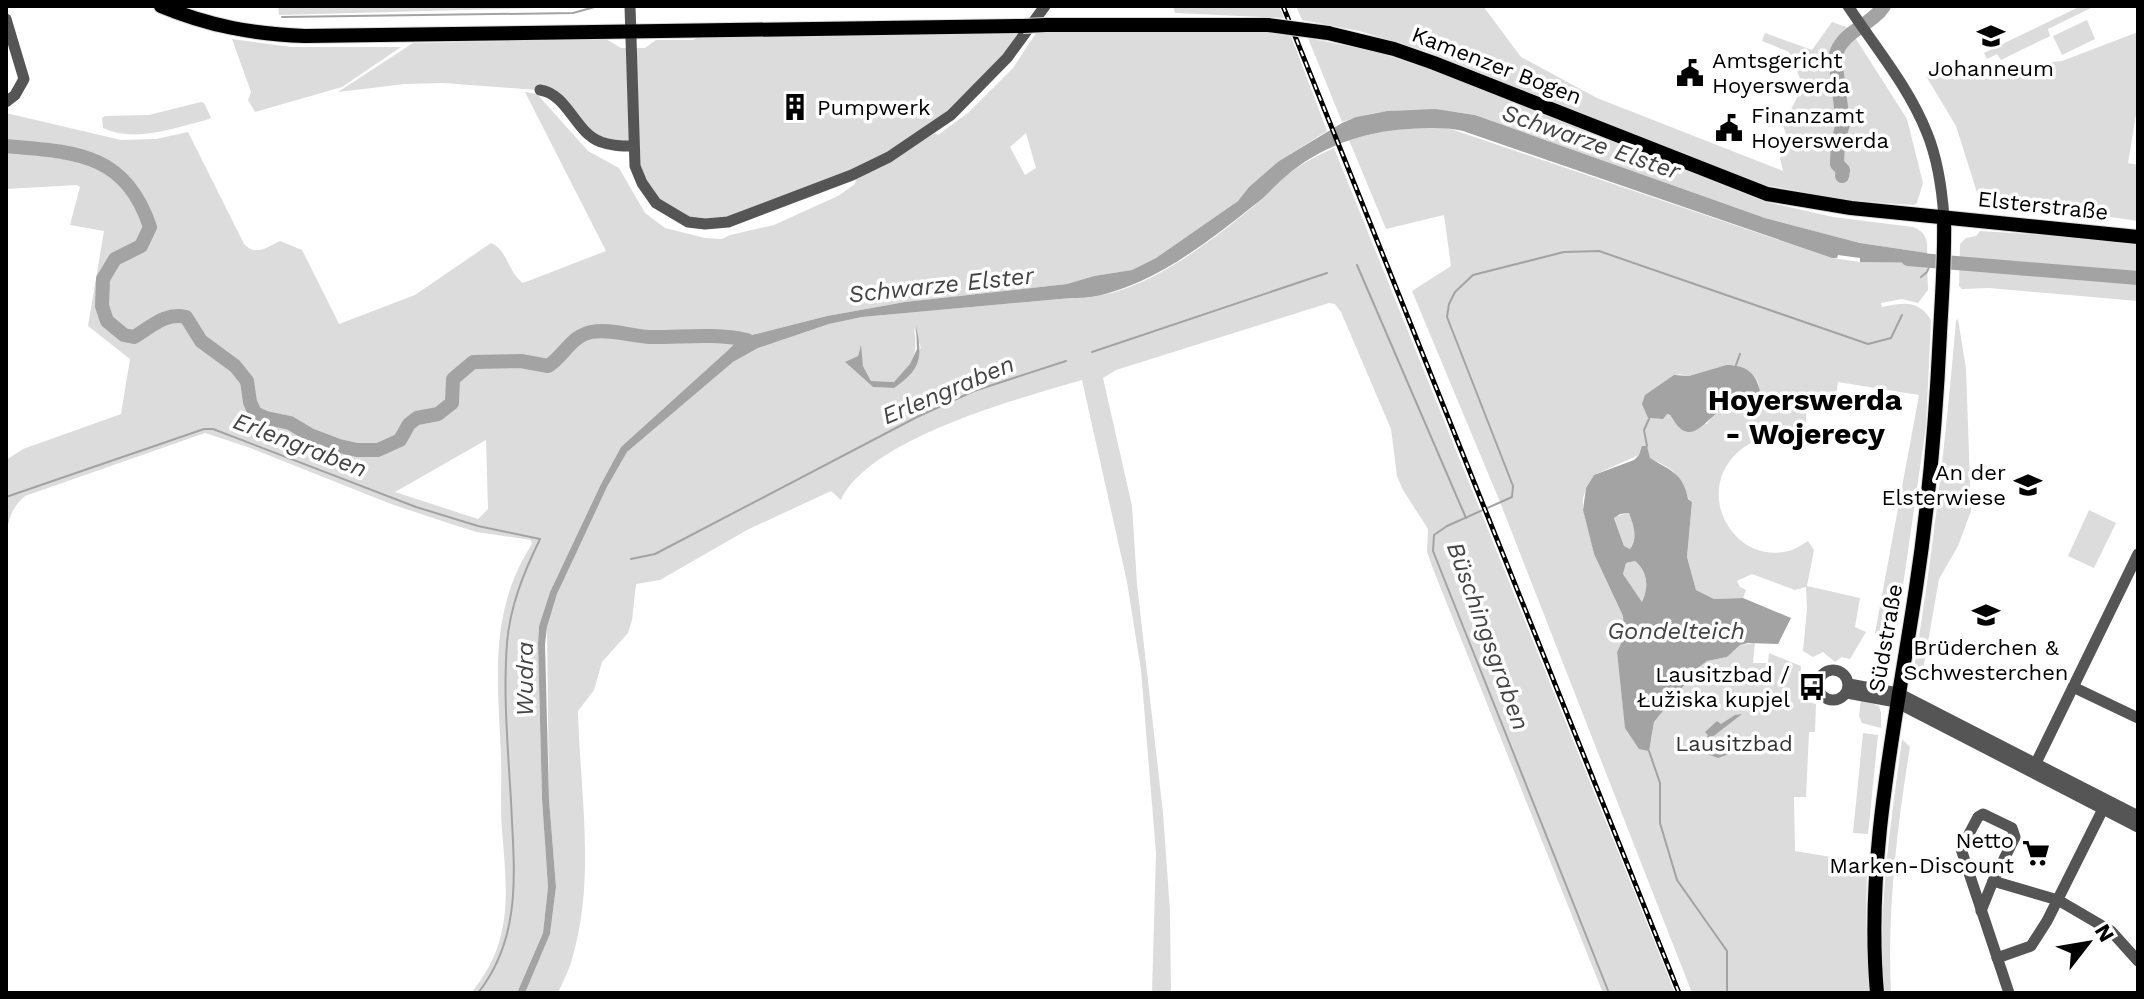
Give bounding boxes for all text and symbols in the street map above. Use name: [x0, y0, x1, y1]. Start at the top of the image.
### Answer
school or university icon: Johanneum: [1976, 21, 2006, 51]
street label: Kamenzer Bogen: [1408, 22, 1585, 109]
place label: Amtsgericht Hoyerswerda: [1712, 48, 1850, 98]
place label: Johanneum: [1928, 56, 2054, 81]
public building icon: Amtsgericht Hoyerswerda: [1675, 58, 1705, 88]
building icon: Pumpwerk: [780, 92, 810, 122]
place label: Pumpwerk: [817, 95, 931, 120]
water label: Schwarze Elster: [1498, 98, 1685, 186]
place label: Finanzamt Hoyerswerda: [1751, 103, 1889, 153]
public building icon: Finanzamt Hoyerswerda: [1714, 113, 1744, 143]
street label: Elsterstraße: [1976, 186, 2109, 225]
water label: Schwarze Elster: [847, 261, 1037, 309]
water label: Erlengraben: [878, 350, 1018, 430]
district label: Hoyerswerda - Wojerecy: [1708, 382, 1903, 451]
water label: Erlengraben: [229, 407, 371, 483]
place label: An der Elsterwiese: [1882, 460, 2006, 510]
school or university icon: An der Elsterwiese: [2013, 470, 2043, 500]
water label: Büschingsgraben: [1441, 538, 1535, 734]
street label: Südstraße: [1864, 582, 1907, 694]
school or university icon: Brüderchen & Schwesterchen: [1971, 600, 2001, 630]
water label: Gondelteich: [1607, 617, 1745, 645]
place label: Brüderchen & Schwesterchen: [1904, 635, 2068, 685]
water label: Wudra: [511, 641, 539, 716]
place label: Lausitzbad / Łužiska kupjel: [1637, 662, 1790, 712]
bus stop icon: Lausitzbad / Łužiska kupjel: [1797, 672, 1827, 702]
park label: Lausitzbad: [1675, 731, 1793, 756]
place label: Netto Marken-Discount: [1829, 828, 2014, 878]
supermarket icon: Netto Marken-Discount: [2021, 838, 2051, 868]
north arrow: [2048, 903, 2128, 983]
text: N: [2090, 920, 2120, 946]

